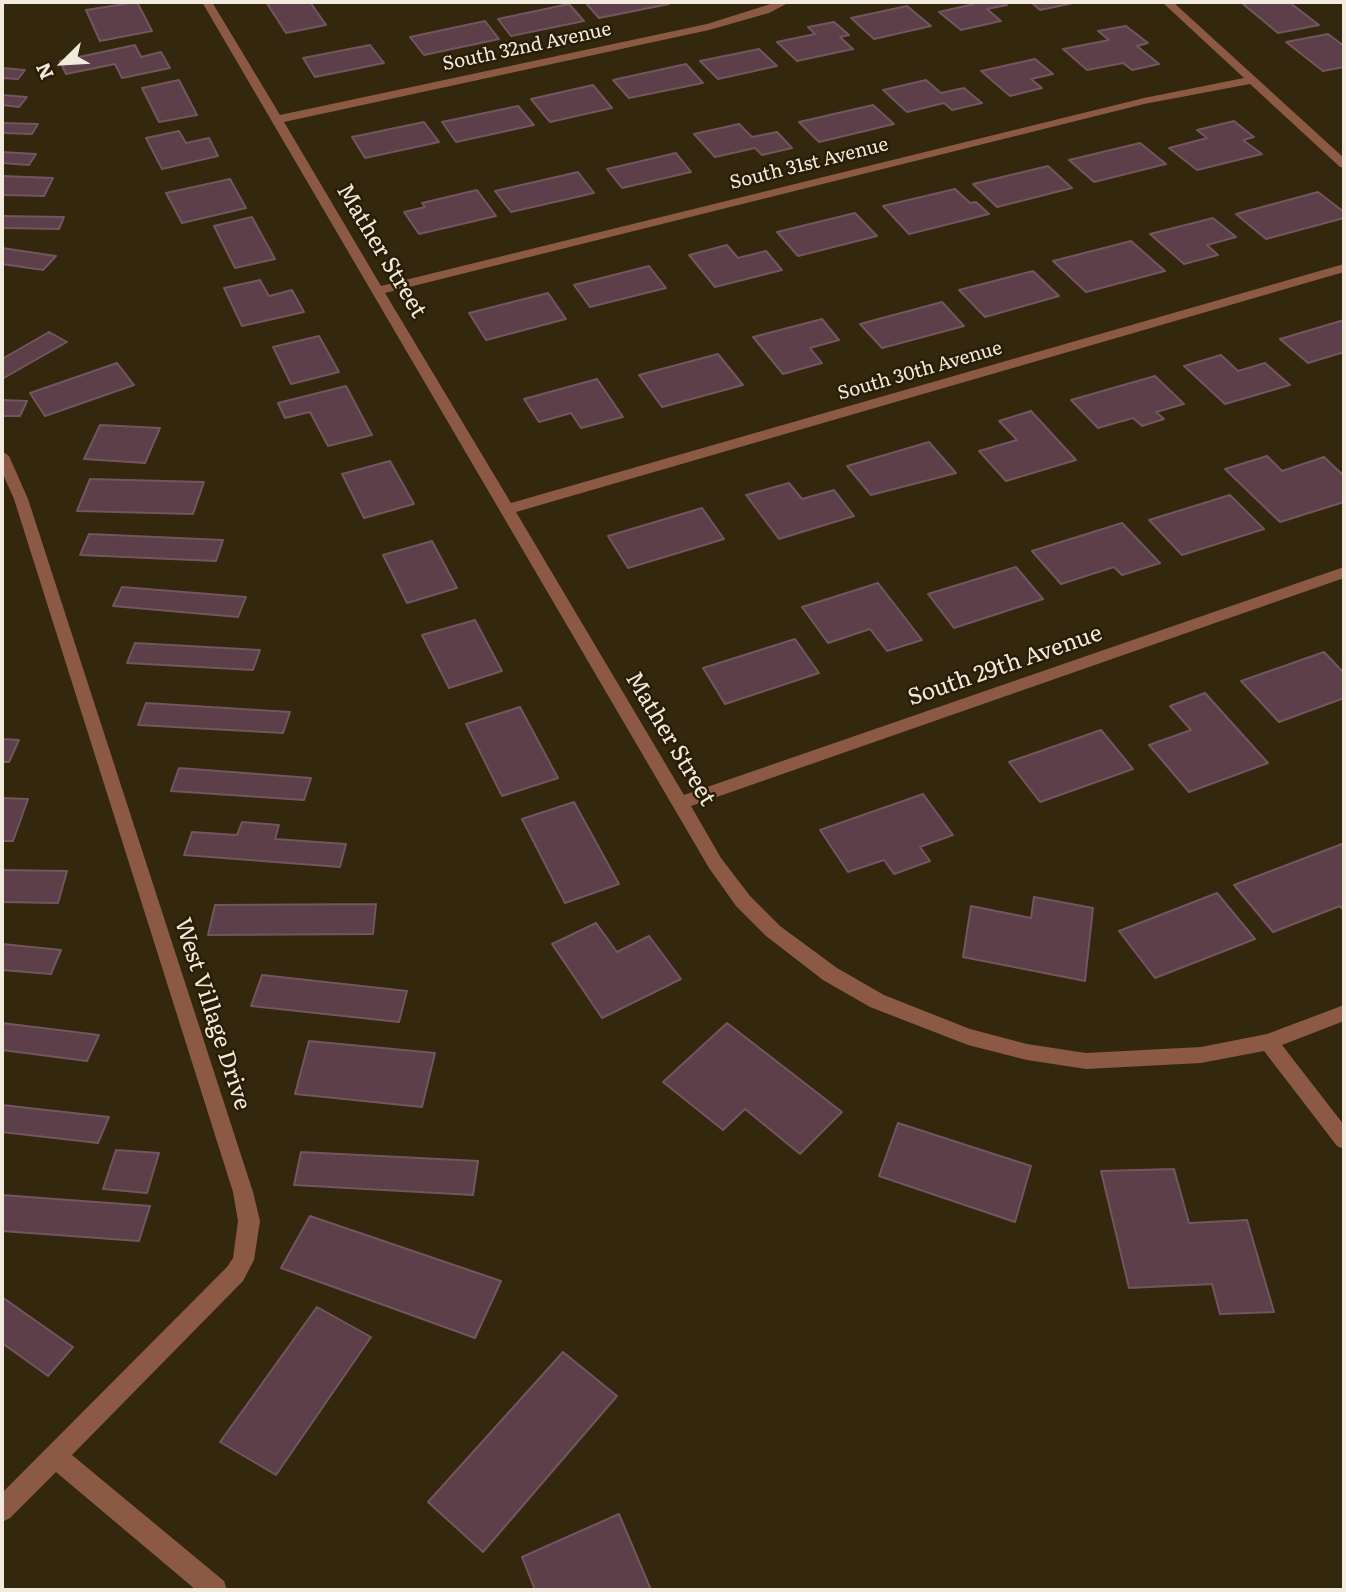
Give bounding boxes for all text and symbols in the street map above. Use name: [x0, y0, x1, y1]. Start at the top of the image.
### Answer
street label: South 32nd Avenue: [441, 18, 613, 76]
north arrow: [28, 28, 98, 98]
text: N: [28, 59, 60, 85]
street label: South 31st Avenue: [727, 133, 891, 195]
street label: Mather Street: [330, 179, 432, 323]
street label: South 30th Avenue: [835, 337, 1005, 405]
street label: South 29th Avenue: [904, 620, 1106, 712]
street label: Mather Street: [619, 667, 721, 811]
street label: West Village Drive: [168, 915, 256, 1113]

